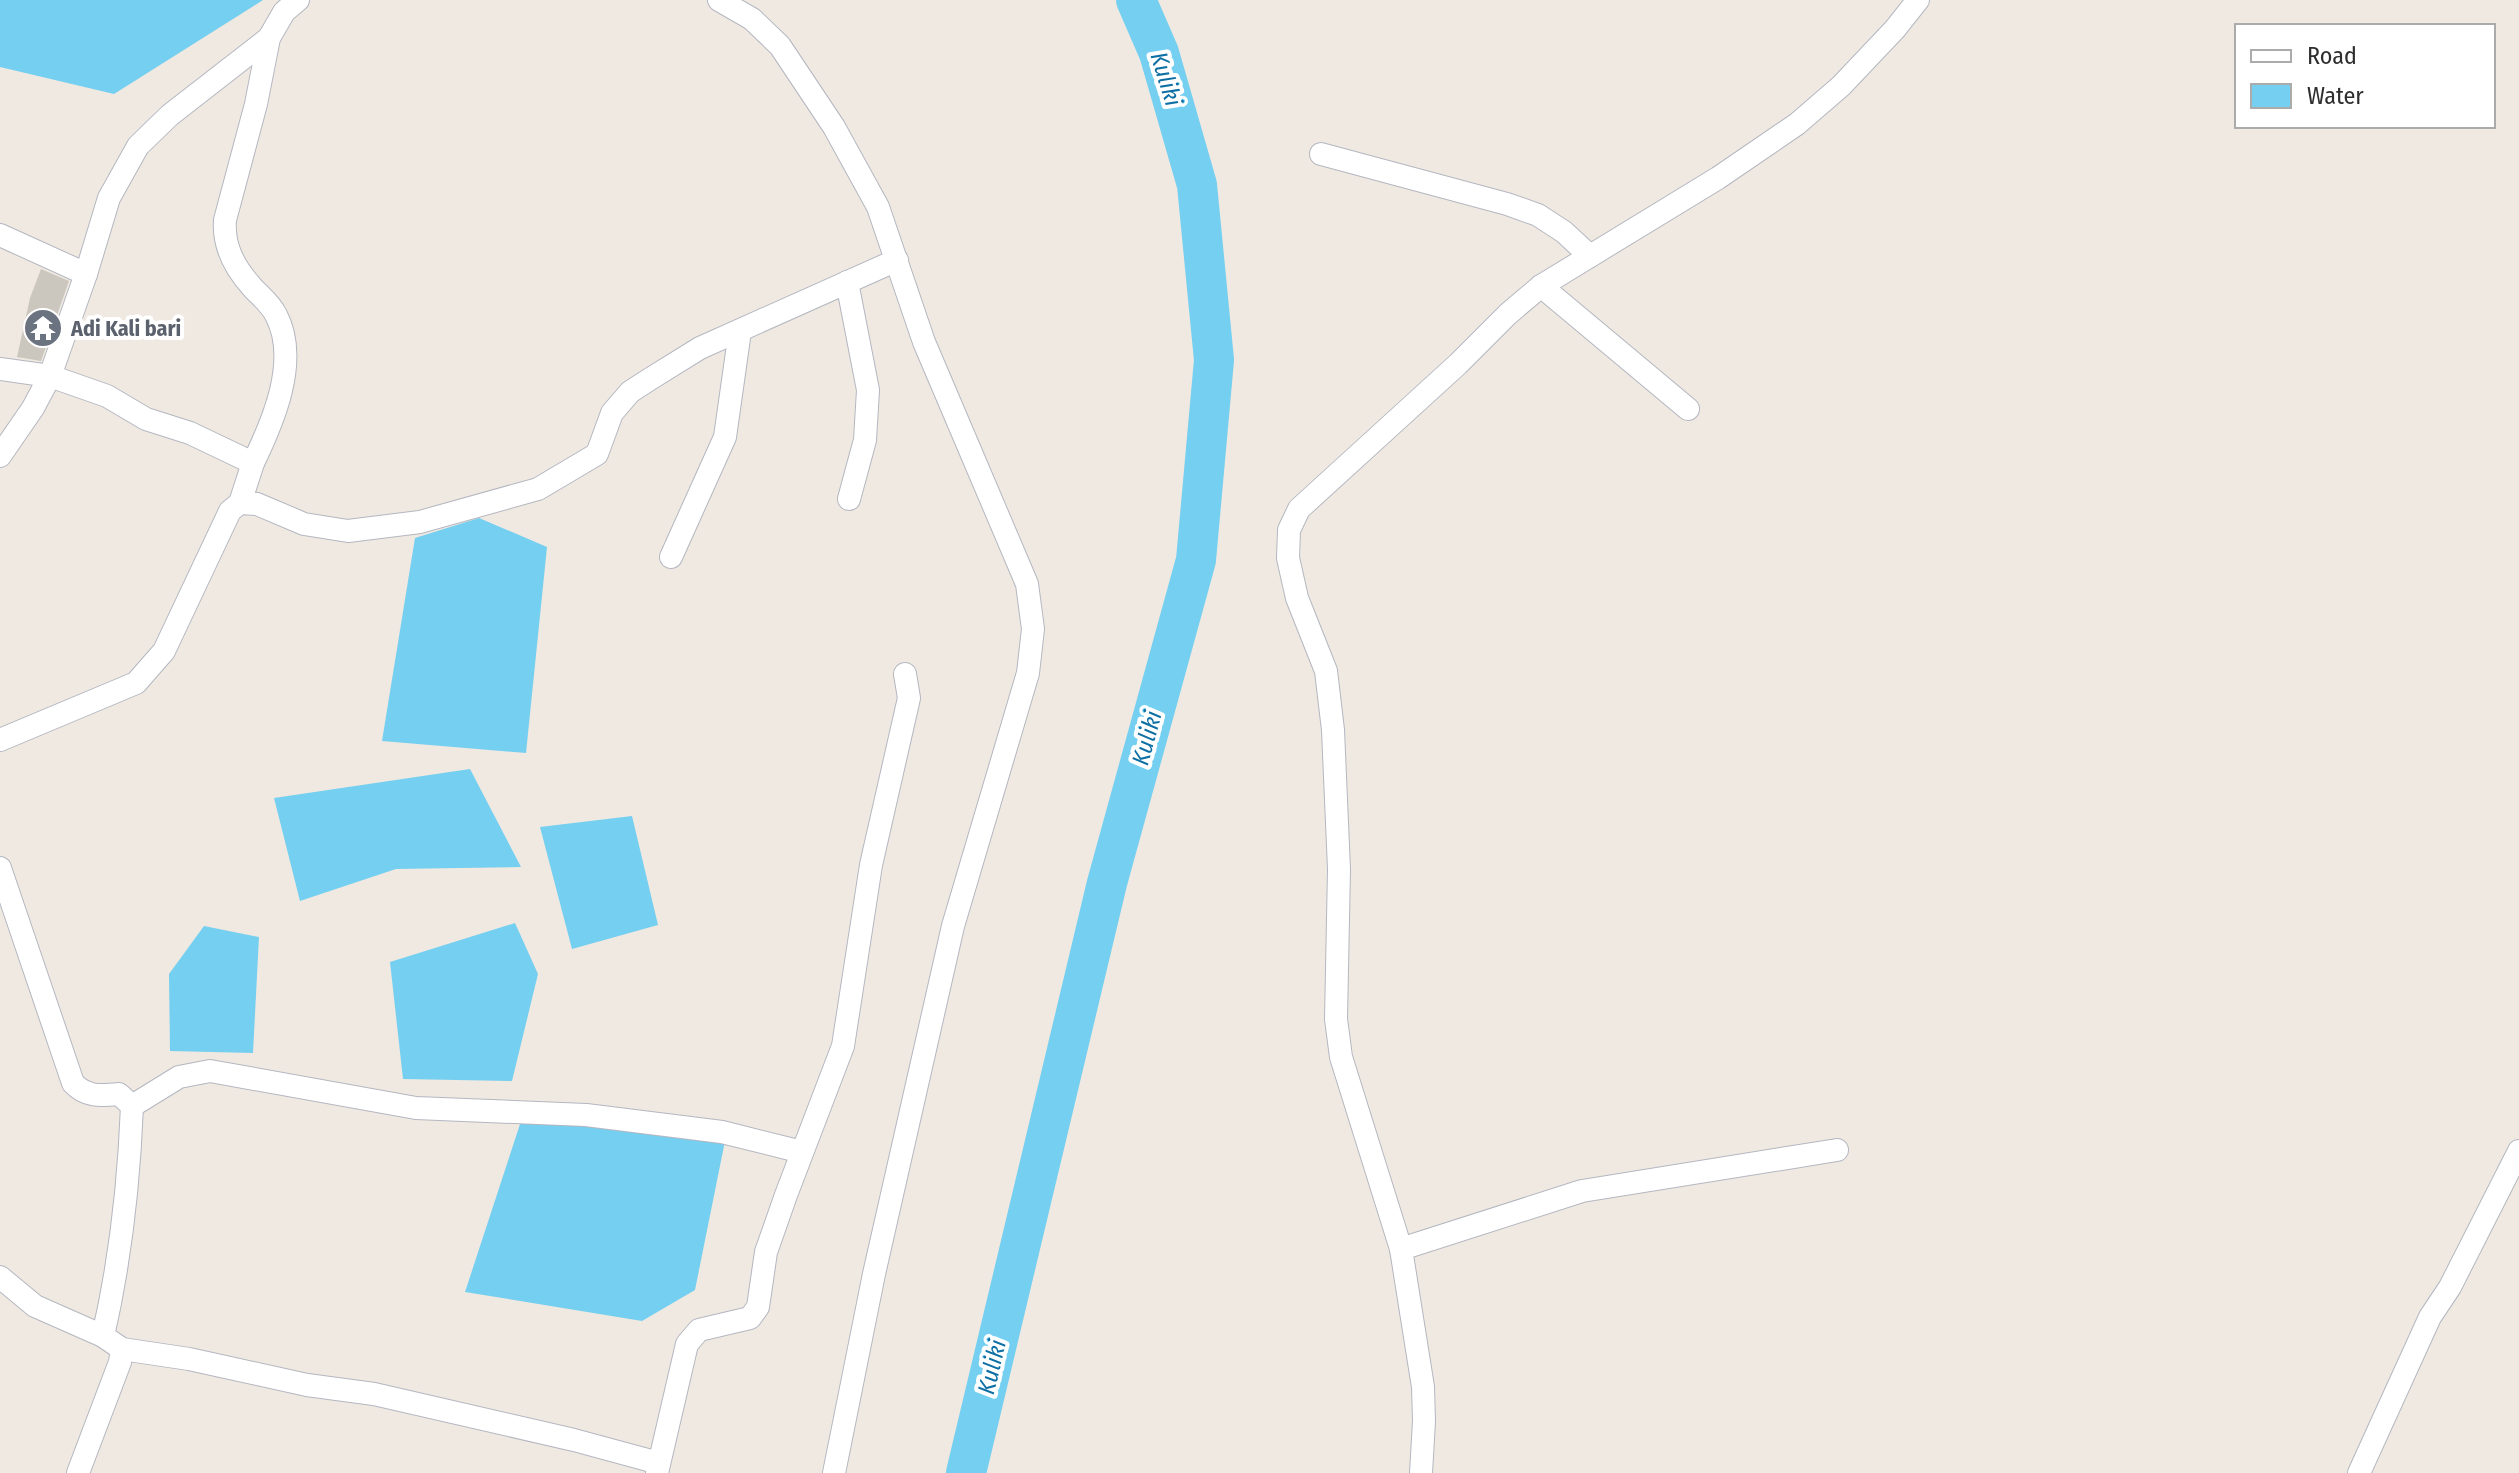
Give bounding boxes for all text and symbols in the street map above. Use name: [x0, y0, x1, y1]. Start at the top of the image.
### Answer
legend: [2235, 24, 2495, 128]
text: Road: [2307, 42, 2357, 70]
water label: Kuliki: [1145, 48, 1187, 110]
text: Water: [2307, 82, 2364, 110]
temple icon: Adi Kali bari: [22, 307, 64, 349]
place label: Adi Kali bari: [70, 315, 181, 342]
water label: Kuliki: [1126, 708, 1168, 768]
water label: Kuliki: [972, 1337, 1012, 1397]

